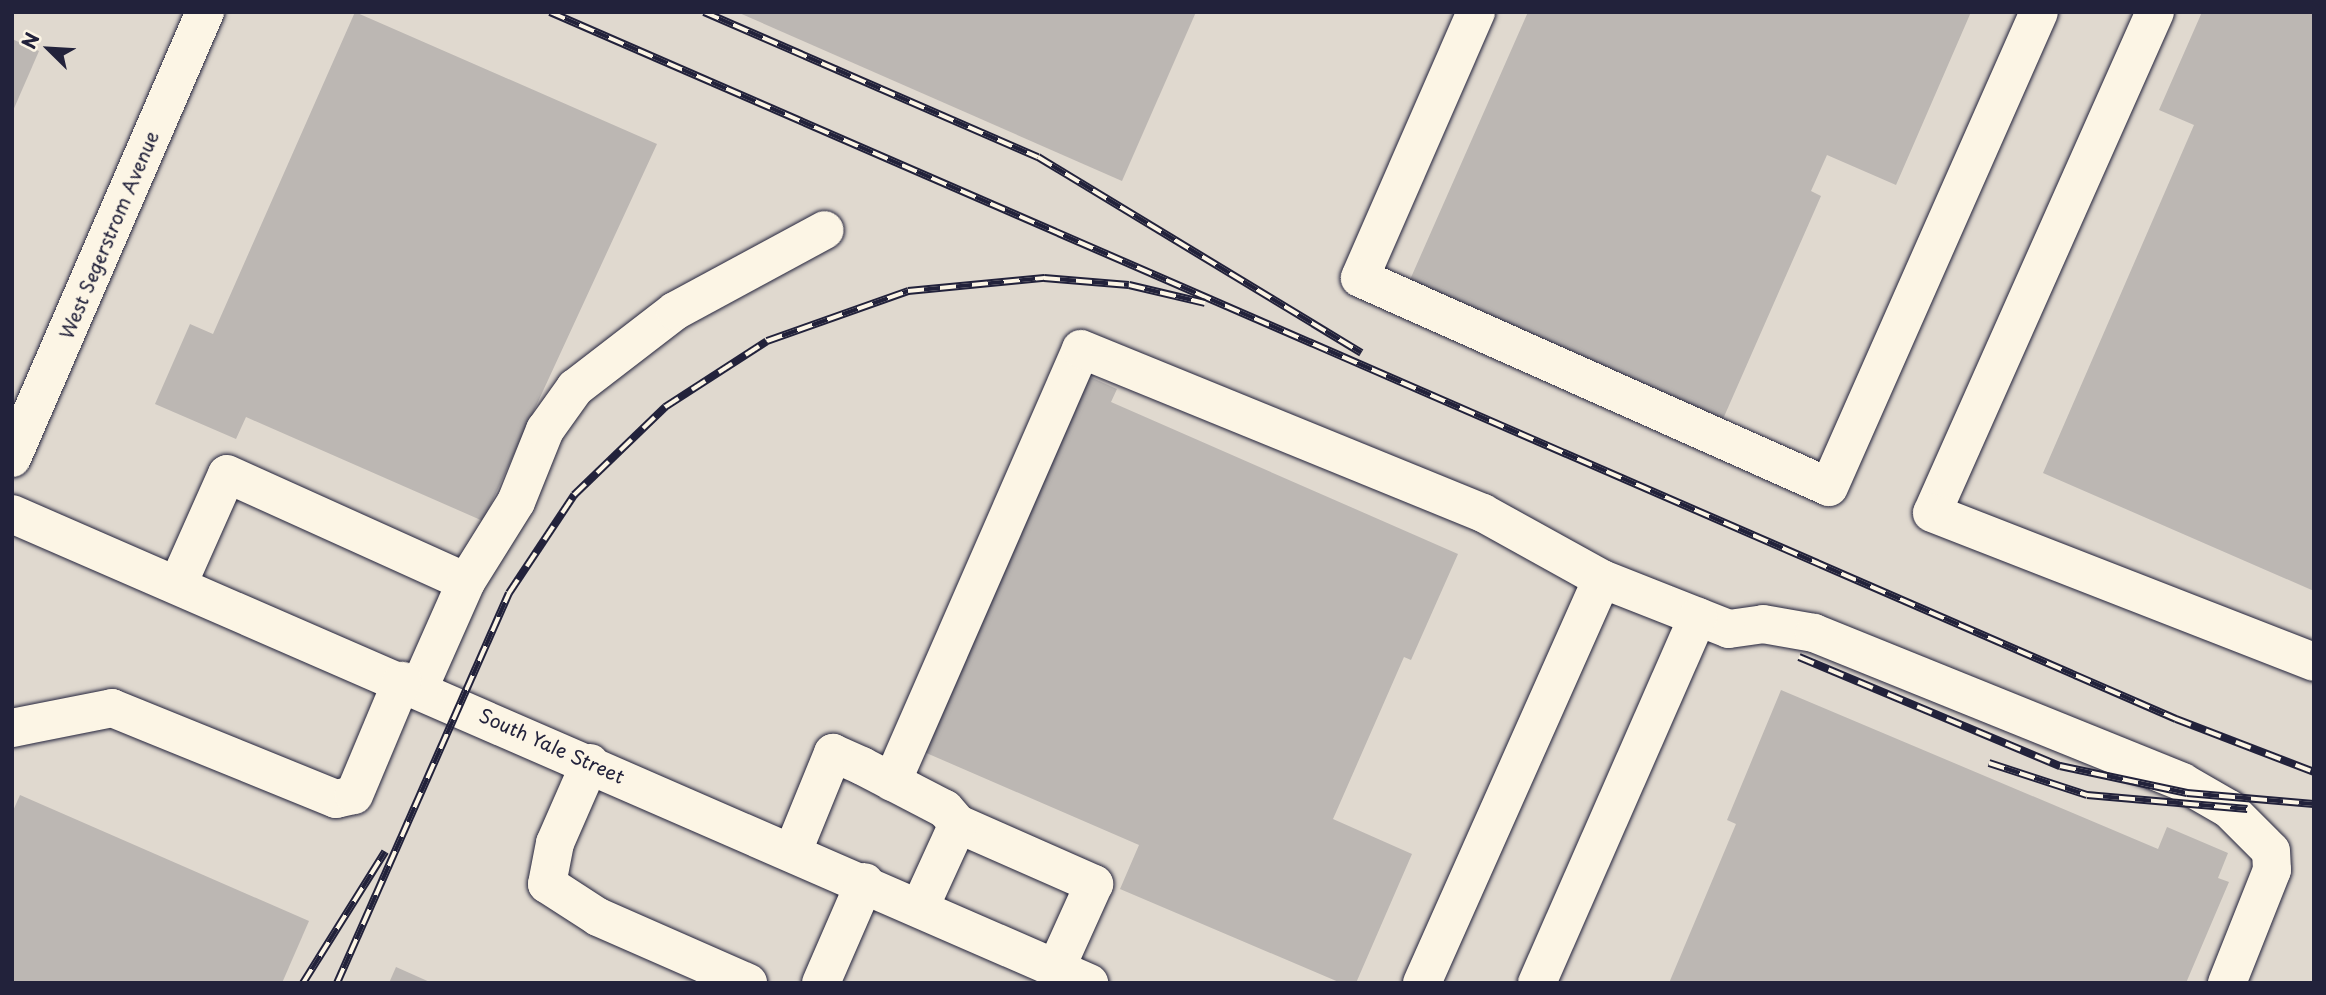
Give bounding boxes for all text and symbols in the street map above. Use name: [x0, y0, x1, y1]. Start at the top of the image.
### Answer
north arrow: [14, 14, 84, 84]
text: N: [14, 28, 46, 53]
street label: West Segerstrom Avenue: [54, 127, 164, 343]
street label: South Yale Street: [475, 703, 629, 789]

